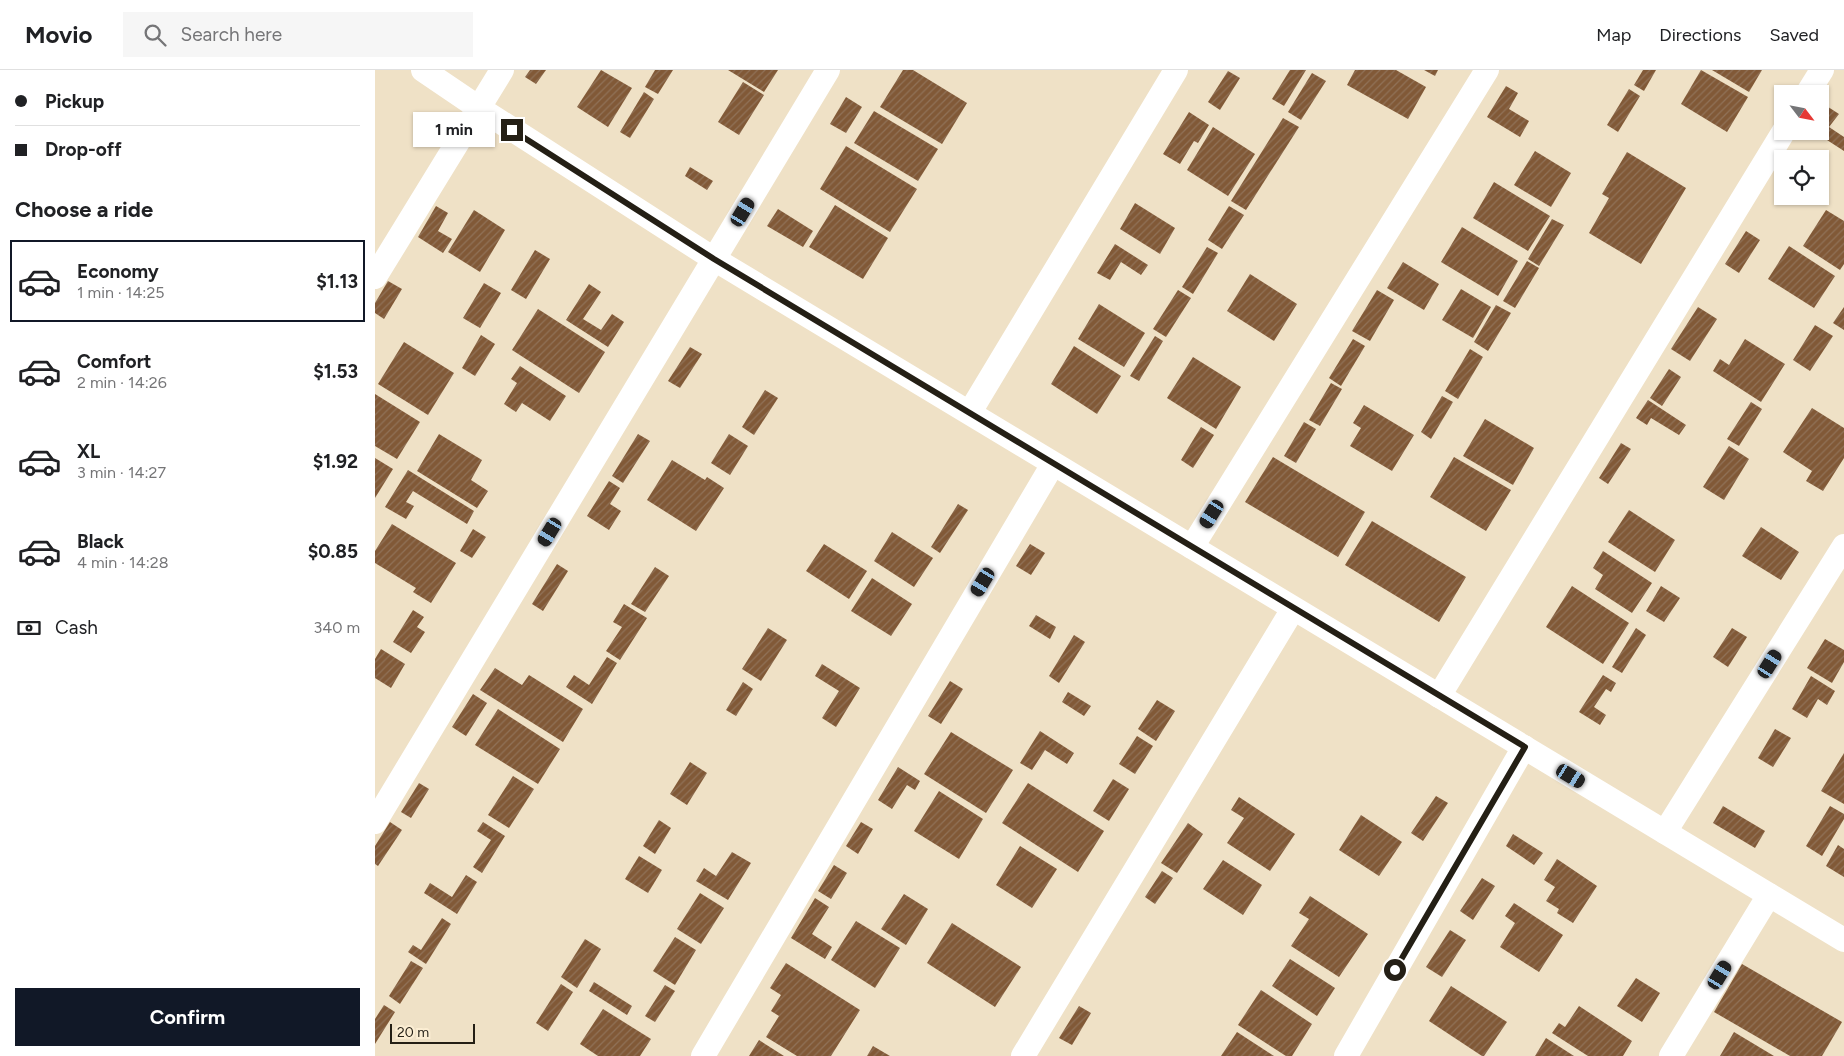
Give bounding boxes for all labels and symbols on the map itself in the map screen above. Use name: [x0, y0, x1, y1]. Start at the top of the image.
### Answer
north arrow: [1774, 85, 1829, 140]
callout: 1 min: [412, 112, 495, 148]
route end: [501, 119, 523, 141]
car: [728, 195, 757, 229]
car: [1197, 497, 1226, 531]
car: [535, 515, 564, 549]
car: [968, 565, 997, 599]
car: [1755, 647, 1784, 681]
car: [1554, 762, 1587, 790]
car: [1705, 958, 1734, 992]
route start: [1384, 959, 1406, 981]
scale bar: [390, 1021, 475, 1044]

